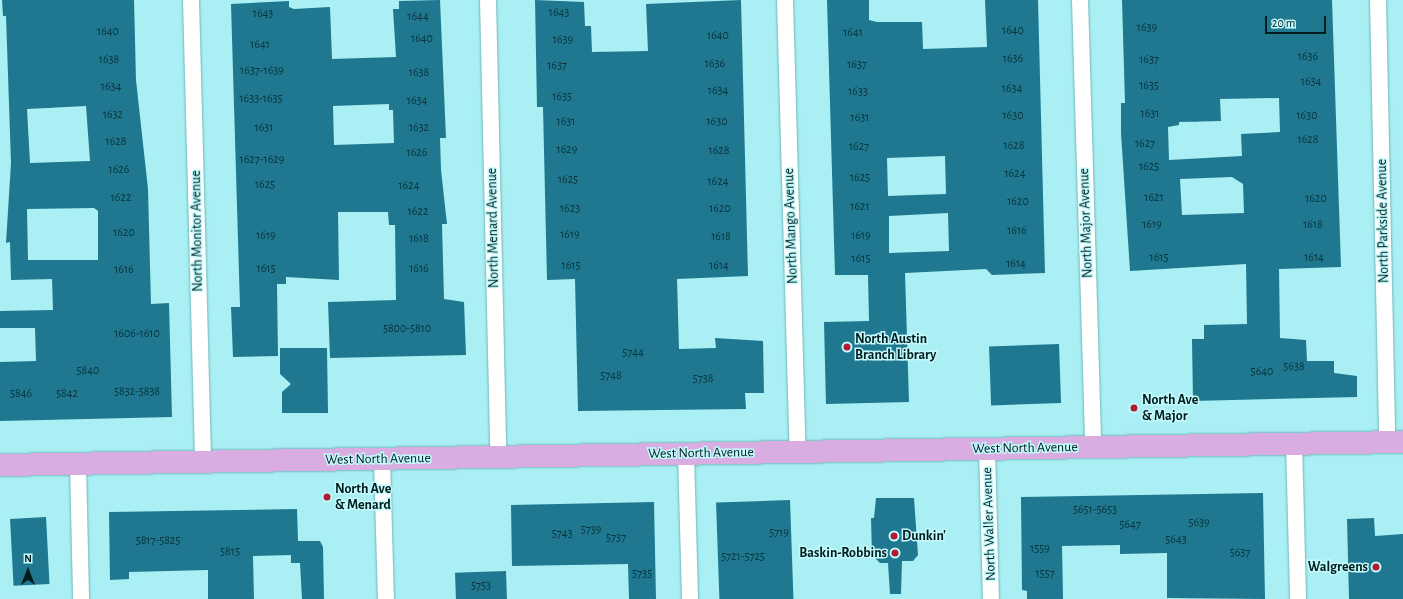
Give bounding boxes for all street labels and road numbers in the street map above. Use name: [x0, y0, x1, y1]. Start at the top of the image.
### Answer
street label: North Parkside Avenue: [1374, 159, 1392, 283]
street label: North Menard Avenue: [484, 168, 502, 288]
street label: North Mango Avenue: [781, 168, 801, 284]
street label: North Major Avenue: [1076, 168, 1096, 278]
street label: North Monitor Avenue: [188, 170, 206, 292]
street label: West North Avenue: [972, 439, 1078, 457]
street label: West North Avenue: [648, 444, 754, 462]
street label: West North Avenue: [325, 450, 431, 468]
street label: North Waller Avenue: [979, 467, 999, 581]

